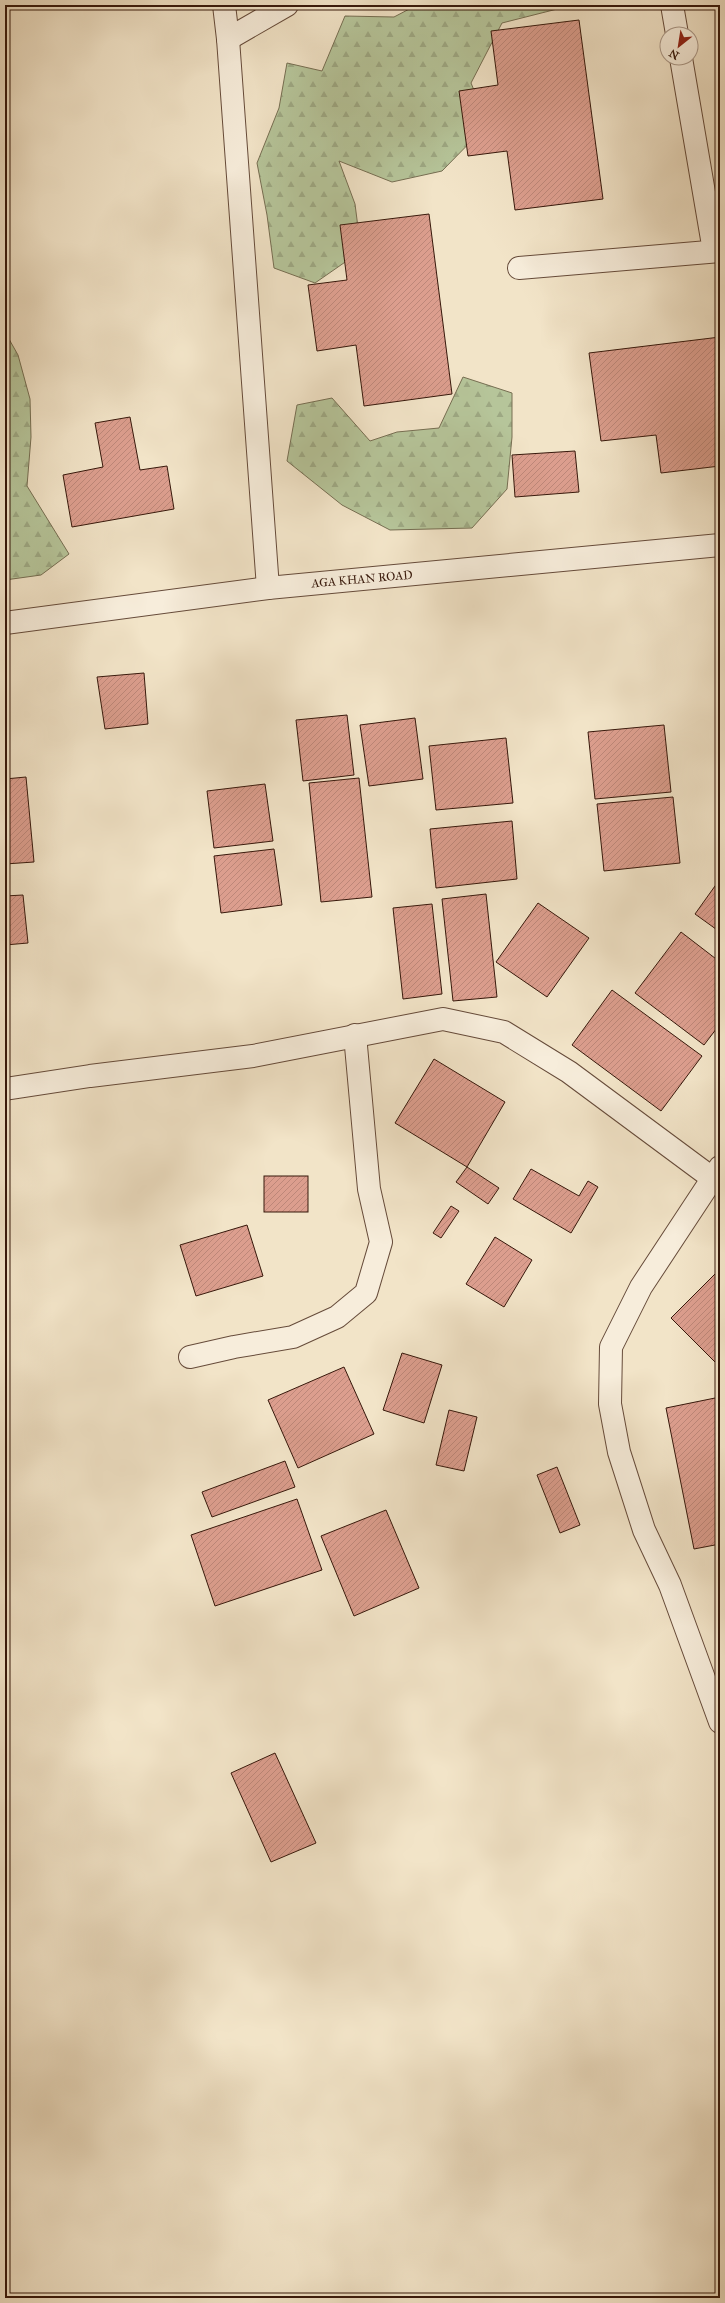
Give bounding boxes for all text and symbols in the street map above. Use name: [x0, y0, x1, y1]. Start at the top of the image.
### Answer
north arrow: [659, 26, 699, 66]
text: N: [666, 46, 682, 62]
street label: AGA KHAN ROAD: [310, 568, 413, 590]

